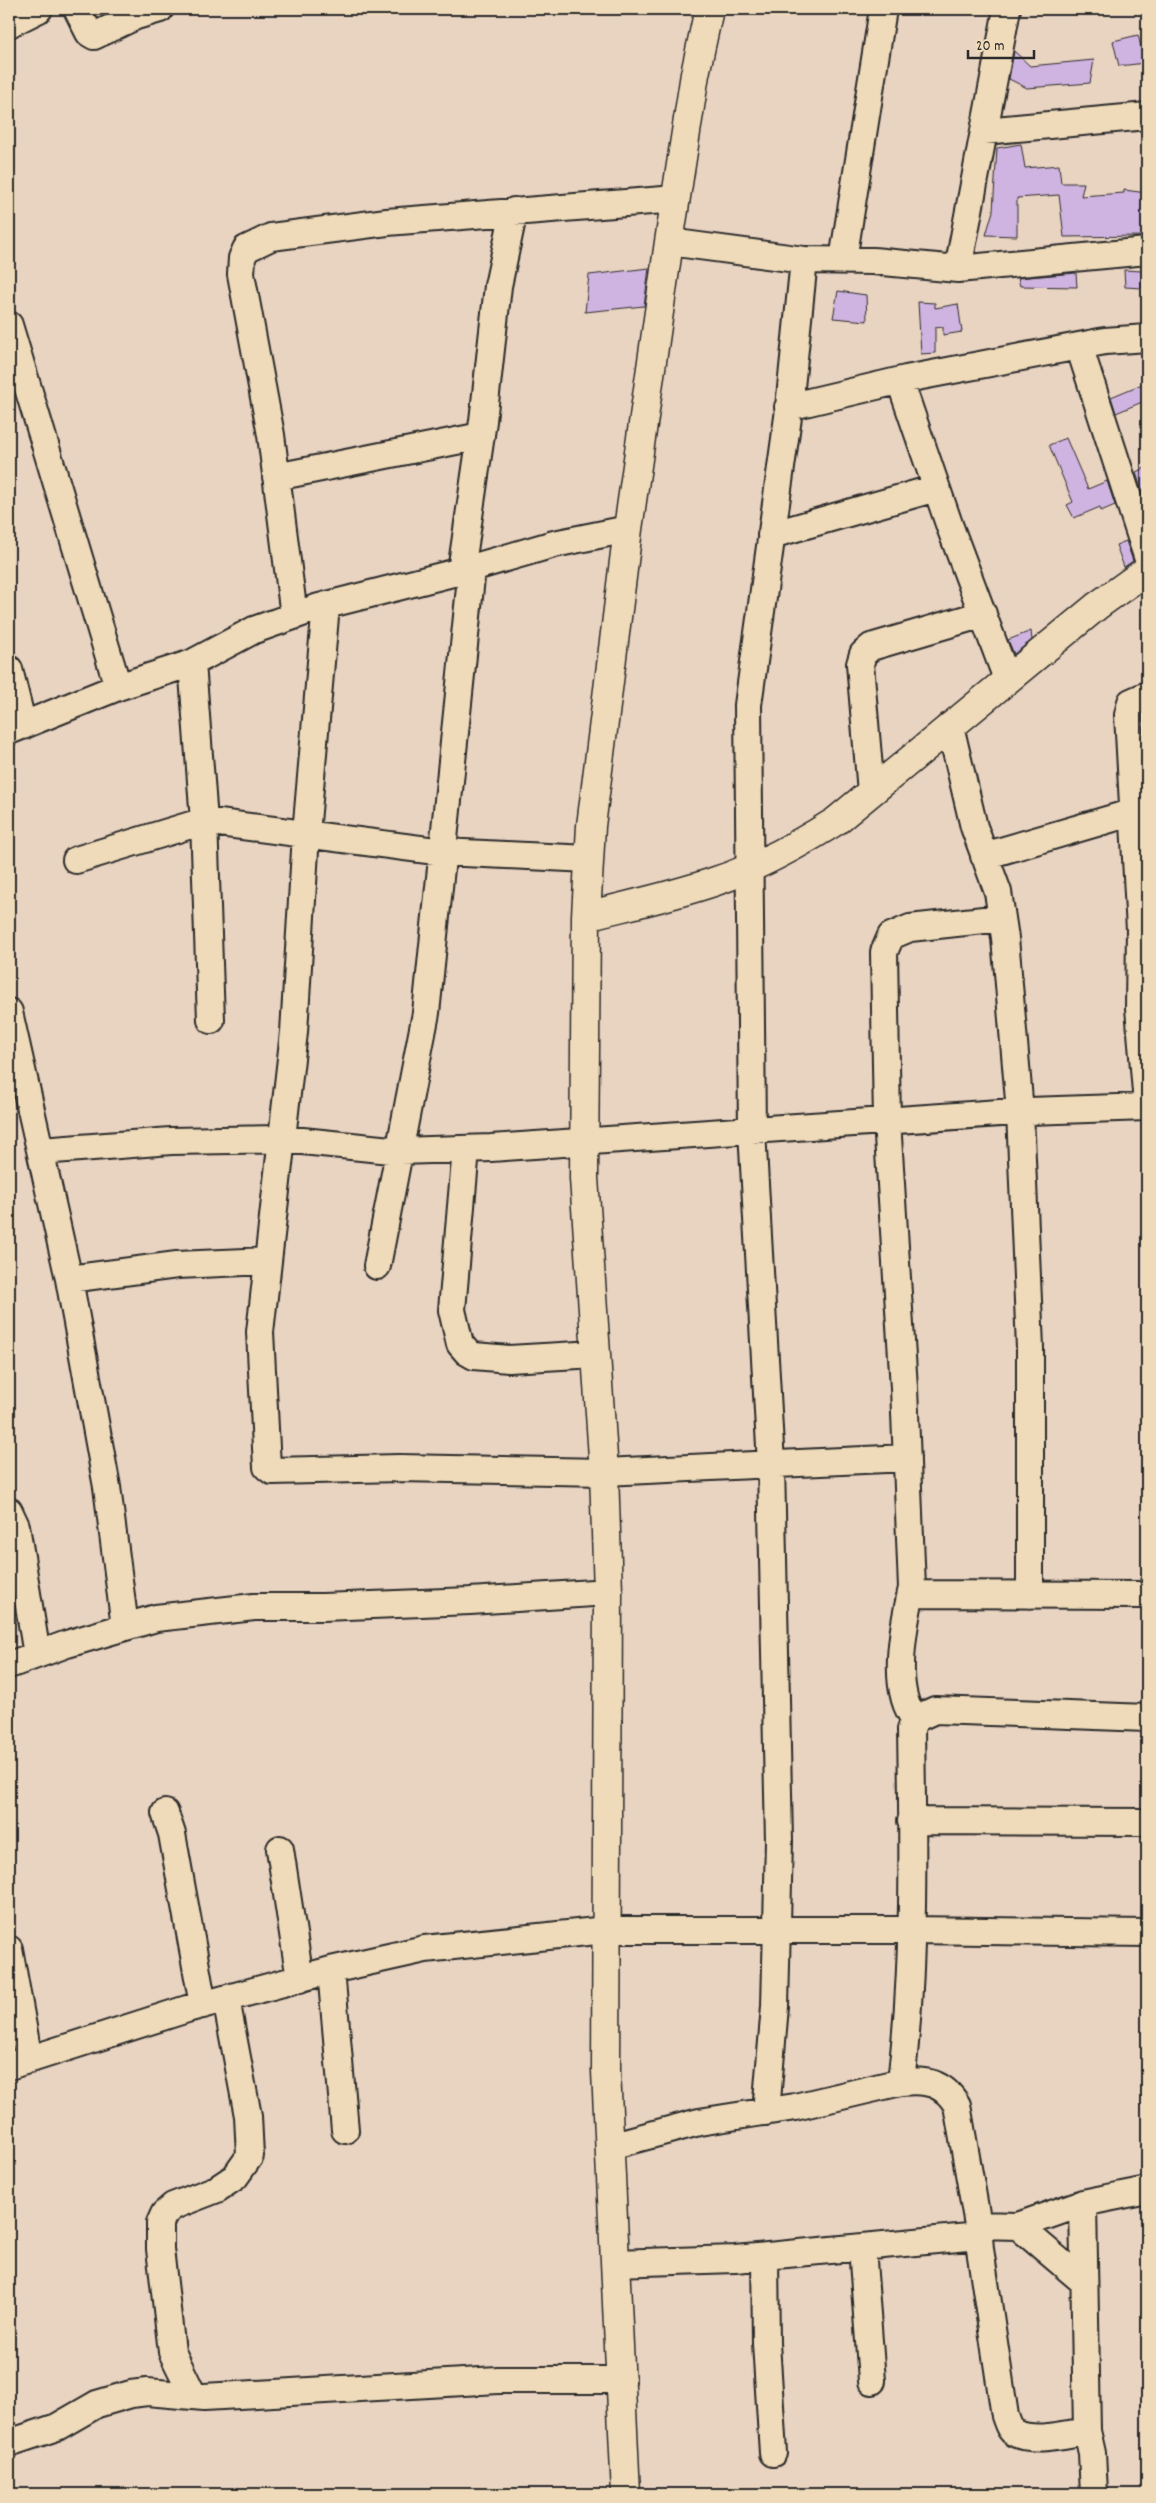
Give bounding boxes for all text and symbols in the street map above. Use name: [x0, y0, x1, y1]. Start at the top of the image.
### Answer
scale bar: [968, 28, 1035, 60]
text: 20 m: [976, 36, 1004, 58]

